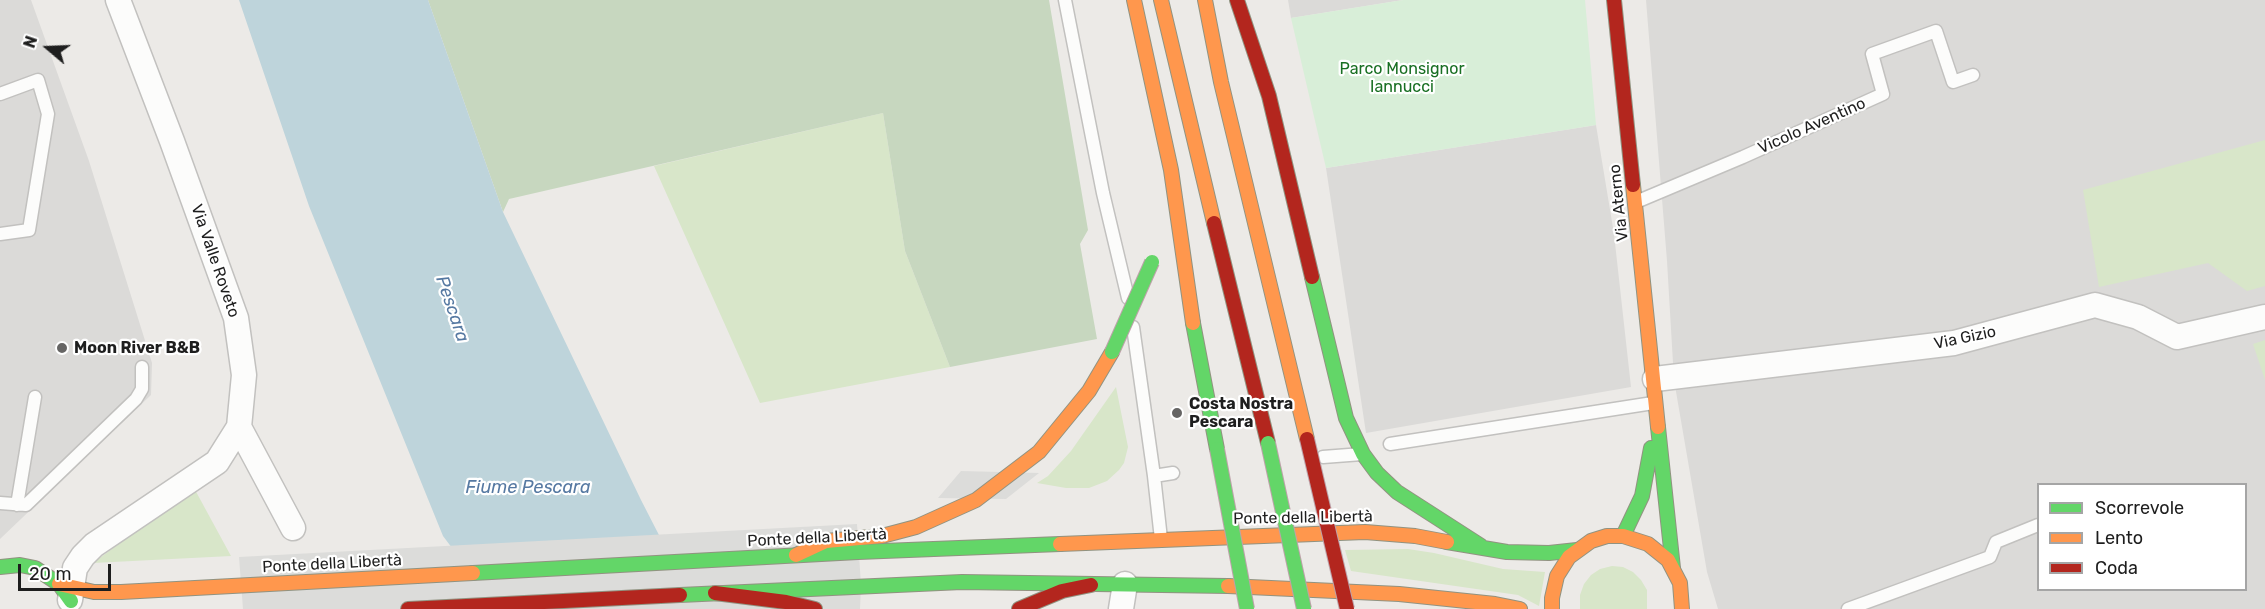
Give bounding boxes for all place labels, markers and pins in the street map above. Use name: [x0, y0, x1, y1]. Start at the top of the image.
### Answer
place label: Moon River B&B: [74, 338, 200, 358]
marker: Moon River B&B: [55, 341, 69, 355]
place label: Costa Nostra Pescara: [1189, 394, 1293, 432]
marker: Costa Nostra Pescara: [1170, 406, 1184, 420]

